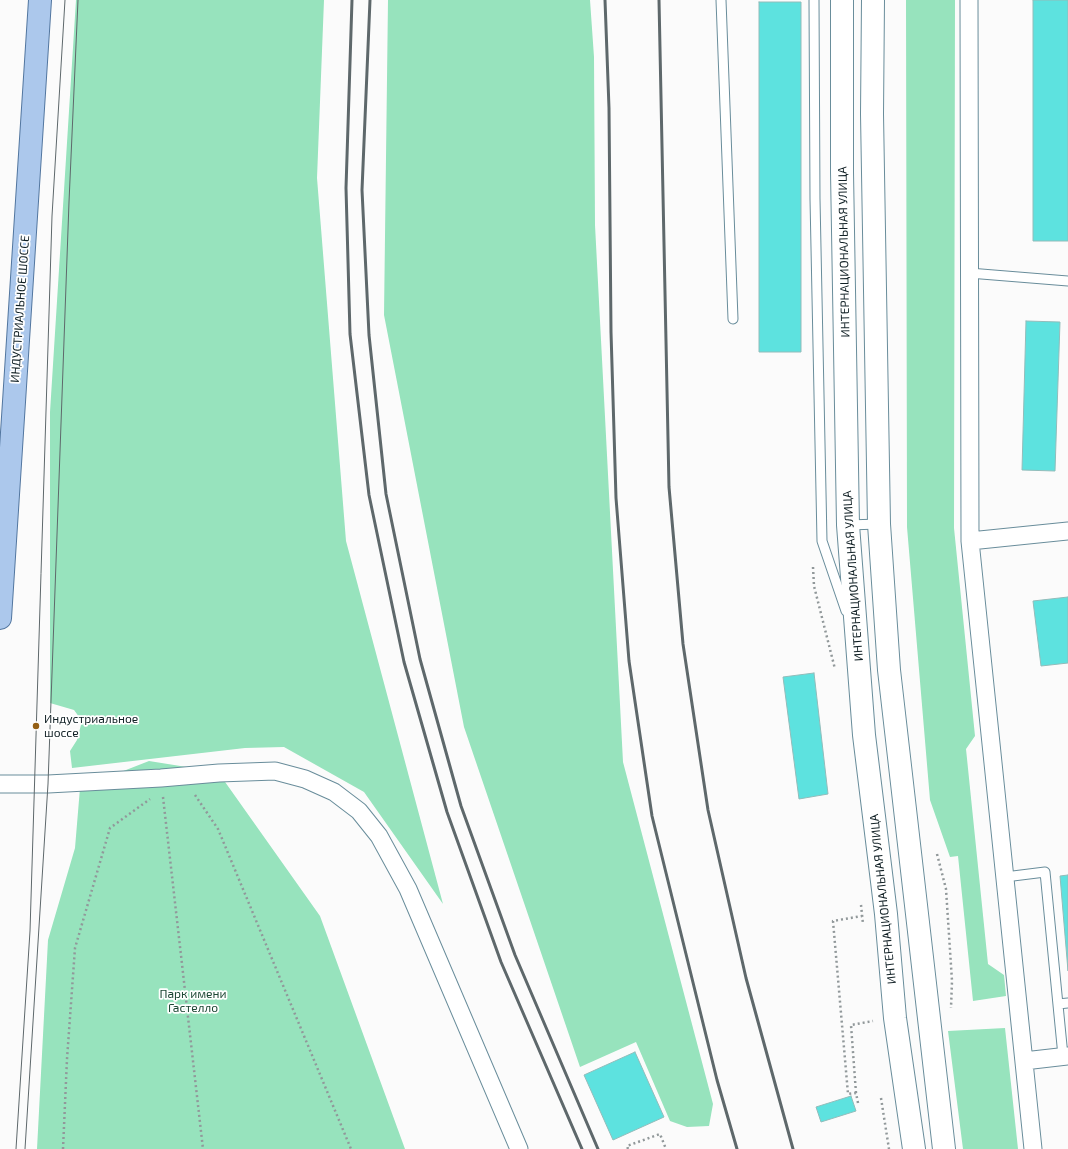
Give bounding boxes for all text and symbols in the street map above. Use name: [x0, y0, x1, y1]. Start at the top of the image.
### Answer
street label: ИНТЕРНАЦИОНАЛЬНАЯ УЛИЦА: [835, 166, 853, 338]
street label: ИНДУСТРИАЛЬНОЕ ШОССЕ: [8, 235, 32, 383]
street label: ИНТЕРНАЦИОНАЛЬНАЯ УЛИЦА: [840, 490, 866, 662]
place label: Индустриальное шоссе: [44, 712, 138, 740]
marker: Индустриальное шоссе: [31, 721, 41, 731]
street label: ИНТЕРНАЦИОНАЛЬНАЯ УЛИЦА: [867, 813, 899, 985]
park label: Парк имени Гастелло: [159, 987, 227, 1015]

